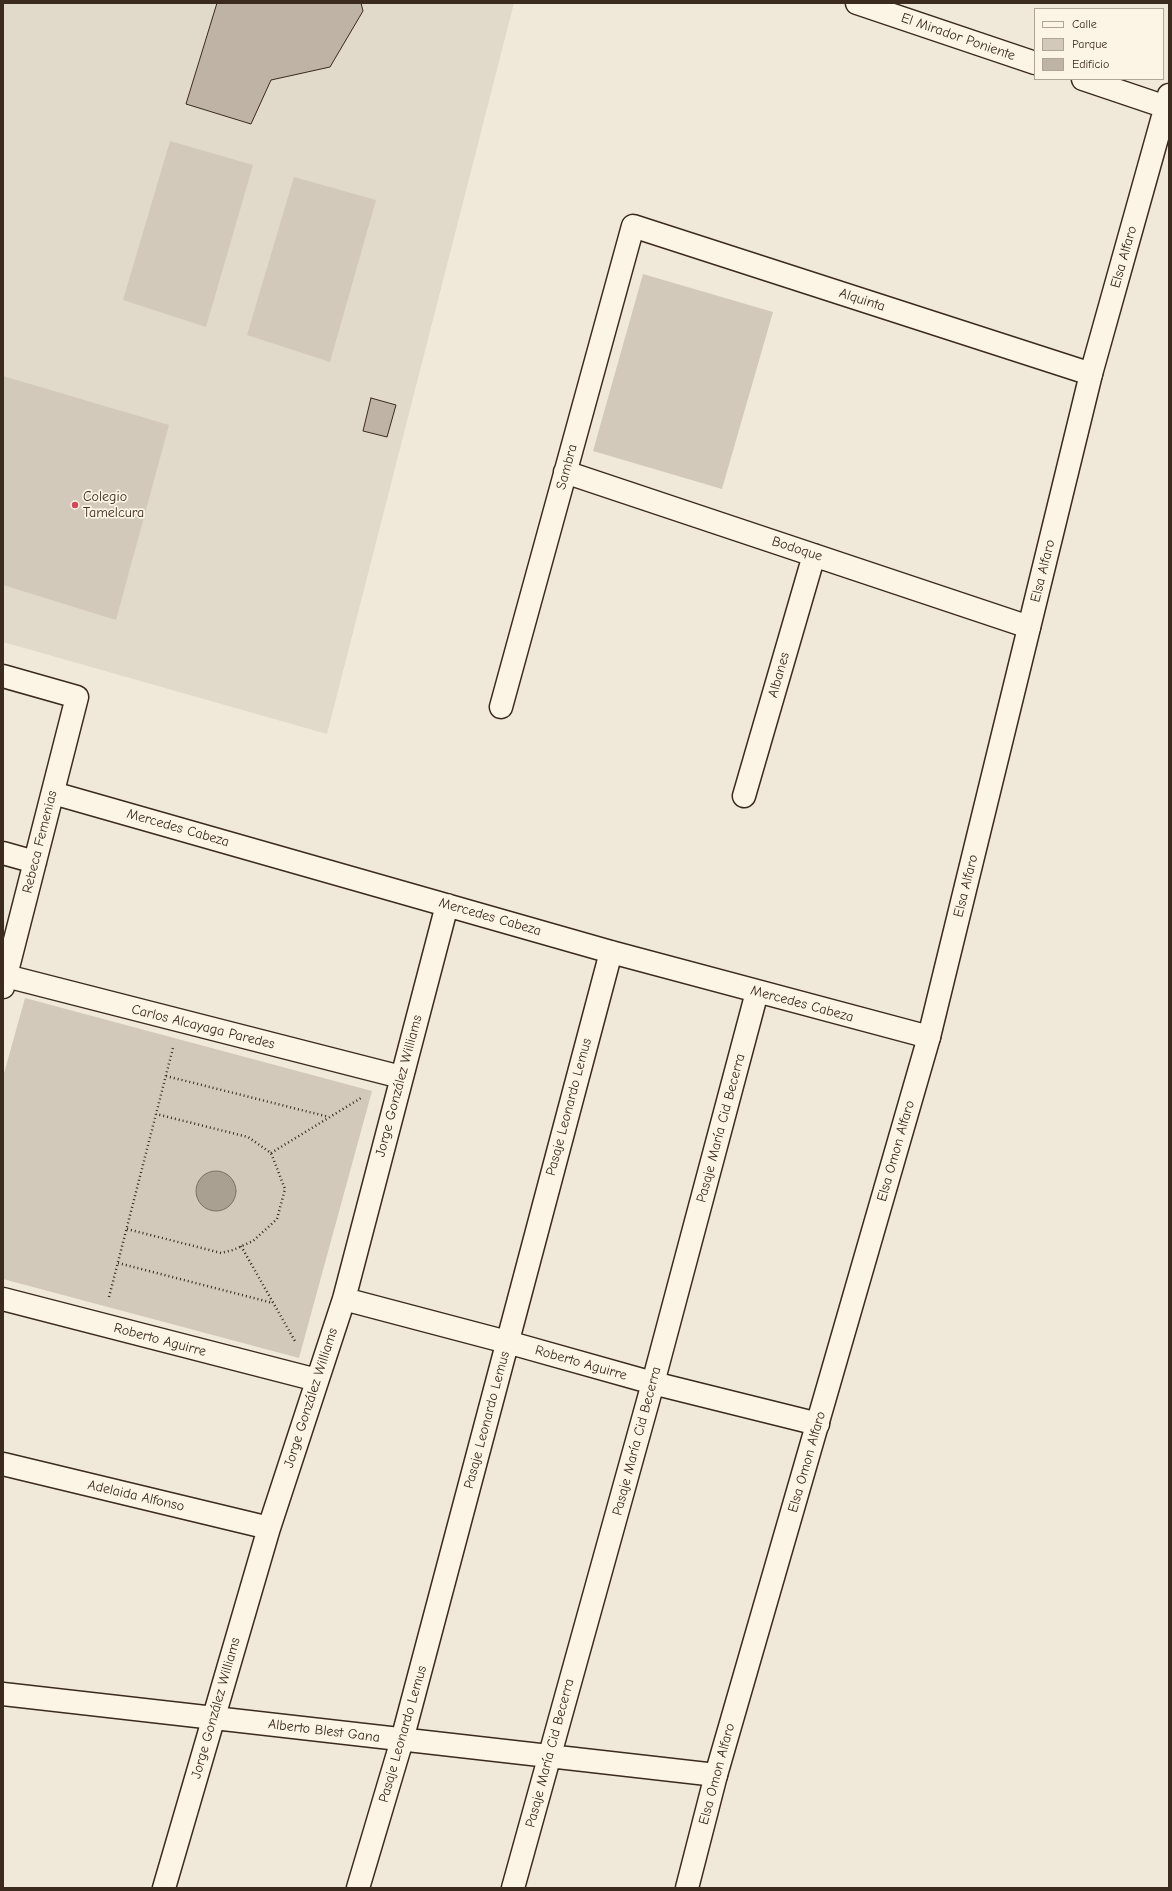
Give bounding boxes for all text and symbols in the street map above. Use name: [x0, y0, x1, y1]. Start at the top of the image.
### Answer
legend: [1034, 8, 1164, 80]
street label: El Mirador Poniente: [899, 10, 1017, 64]
text: Calle: [1072, 17, 1097, 31]
text: Parque: [1072, 37, 1107, 51]
text: Edificio: [1072, 57, 1109, 71]
street label: Elsa Alfaro: [1107, 224, 1141, 290]
street label: Alquinta: [837, 285, 887, 315]
street label: Sambra: [553, 442, 581, 492]
place label: Colegio Tamelcura: [83, 489, 144, 522]
marker: Colegio Tamelcura: [70, 500, 80, 510]
street label: Bodoque: [770, 533, 824, 565]
street label: Elsa Alfaro: [1027, 538, 1059, 604]
street label: Albanes: [765, 650, 793, 700]
street label: Rebeca Femenias: [19, 789, 61, 895]
street label: Mercedes Cabeza: [125, 805, 231, 851]
street label: Elsa Alfaro: [950, 853, 982, 919]
street label: Mercedes Cabeza: [437, 894, 543, 940]
street label: Mercedes Cabeza: [749, 982, 855, 1026]
street label: Carlos Alcayaga Paredes: [130, 1001, 276, 1053]
street label: Jorge González Williams: [372, 1013, 426, 1159]
street label: Pasaje Leonardo Lemus: [543, 1036, 595, 1178]
street label: Pasaje María Cid Becerra: [693, 1052, 749, 1204]
street label: Elsa Omon Alfaro: [874, 1099, 918, 1203]
street label: Roberto Aguirre: [112, 1320, 208, 1360]
street label: Jorge González Williams: [280, 1326, 342, 1470]
street label: Roberto Aguirre: [533, 1342, 629, 1384]
street label: Pasaje Leonardo Lemus: [461, 1349, 513, 1491]
street label: Pasaje María Cid Becerra: [609, 1365, 665, 1517]
street label: Elsa Omon Alfaro: [785, 1410, 829, 1514]
street label: Adelaida Alfonso: [86, 1477, 186, 1515]
street label: Jorge González Williams: [188, 1635, 244, 1781]
street label: Pasaje Leonardo Lemus: [375, 1664, 431, 1804]
street label: Pasaje María Cid Becerra: [522, 1677, 578, 1829]
street label: Alberto Blest Gana: [267, 1716, 381, 1746]
street label: Elsa Omon Alfaro: [695, 1721, 739, 1827]

